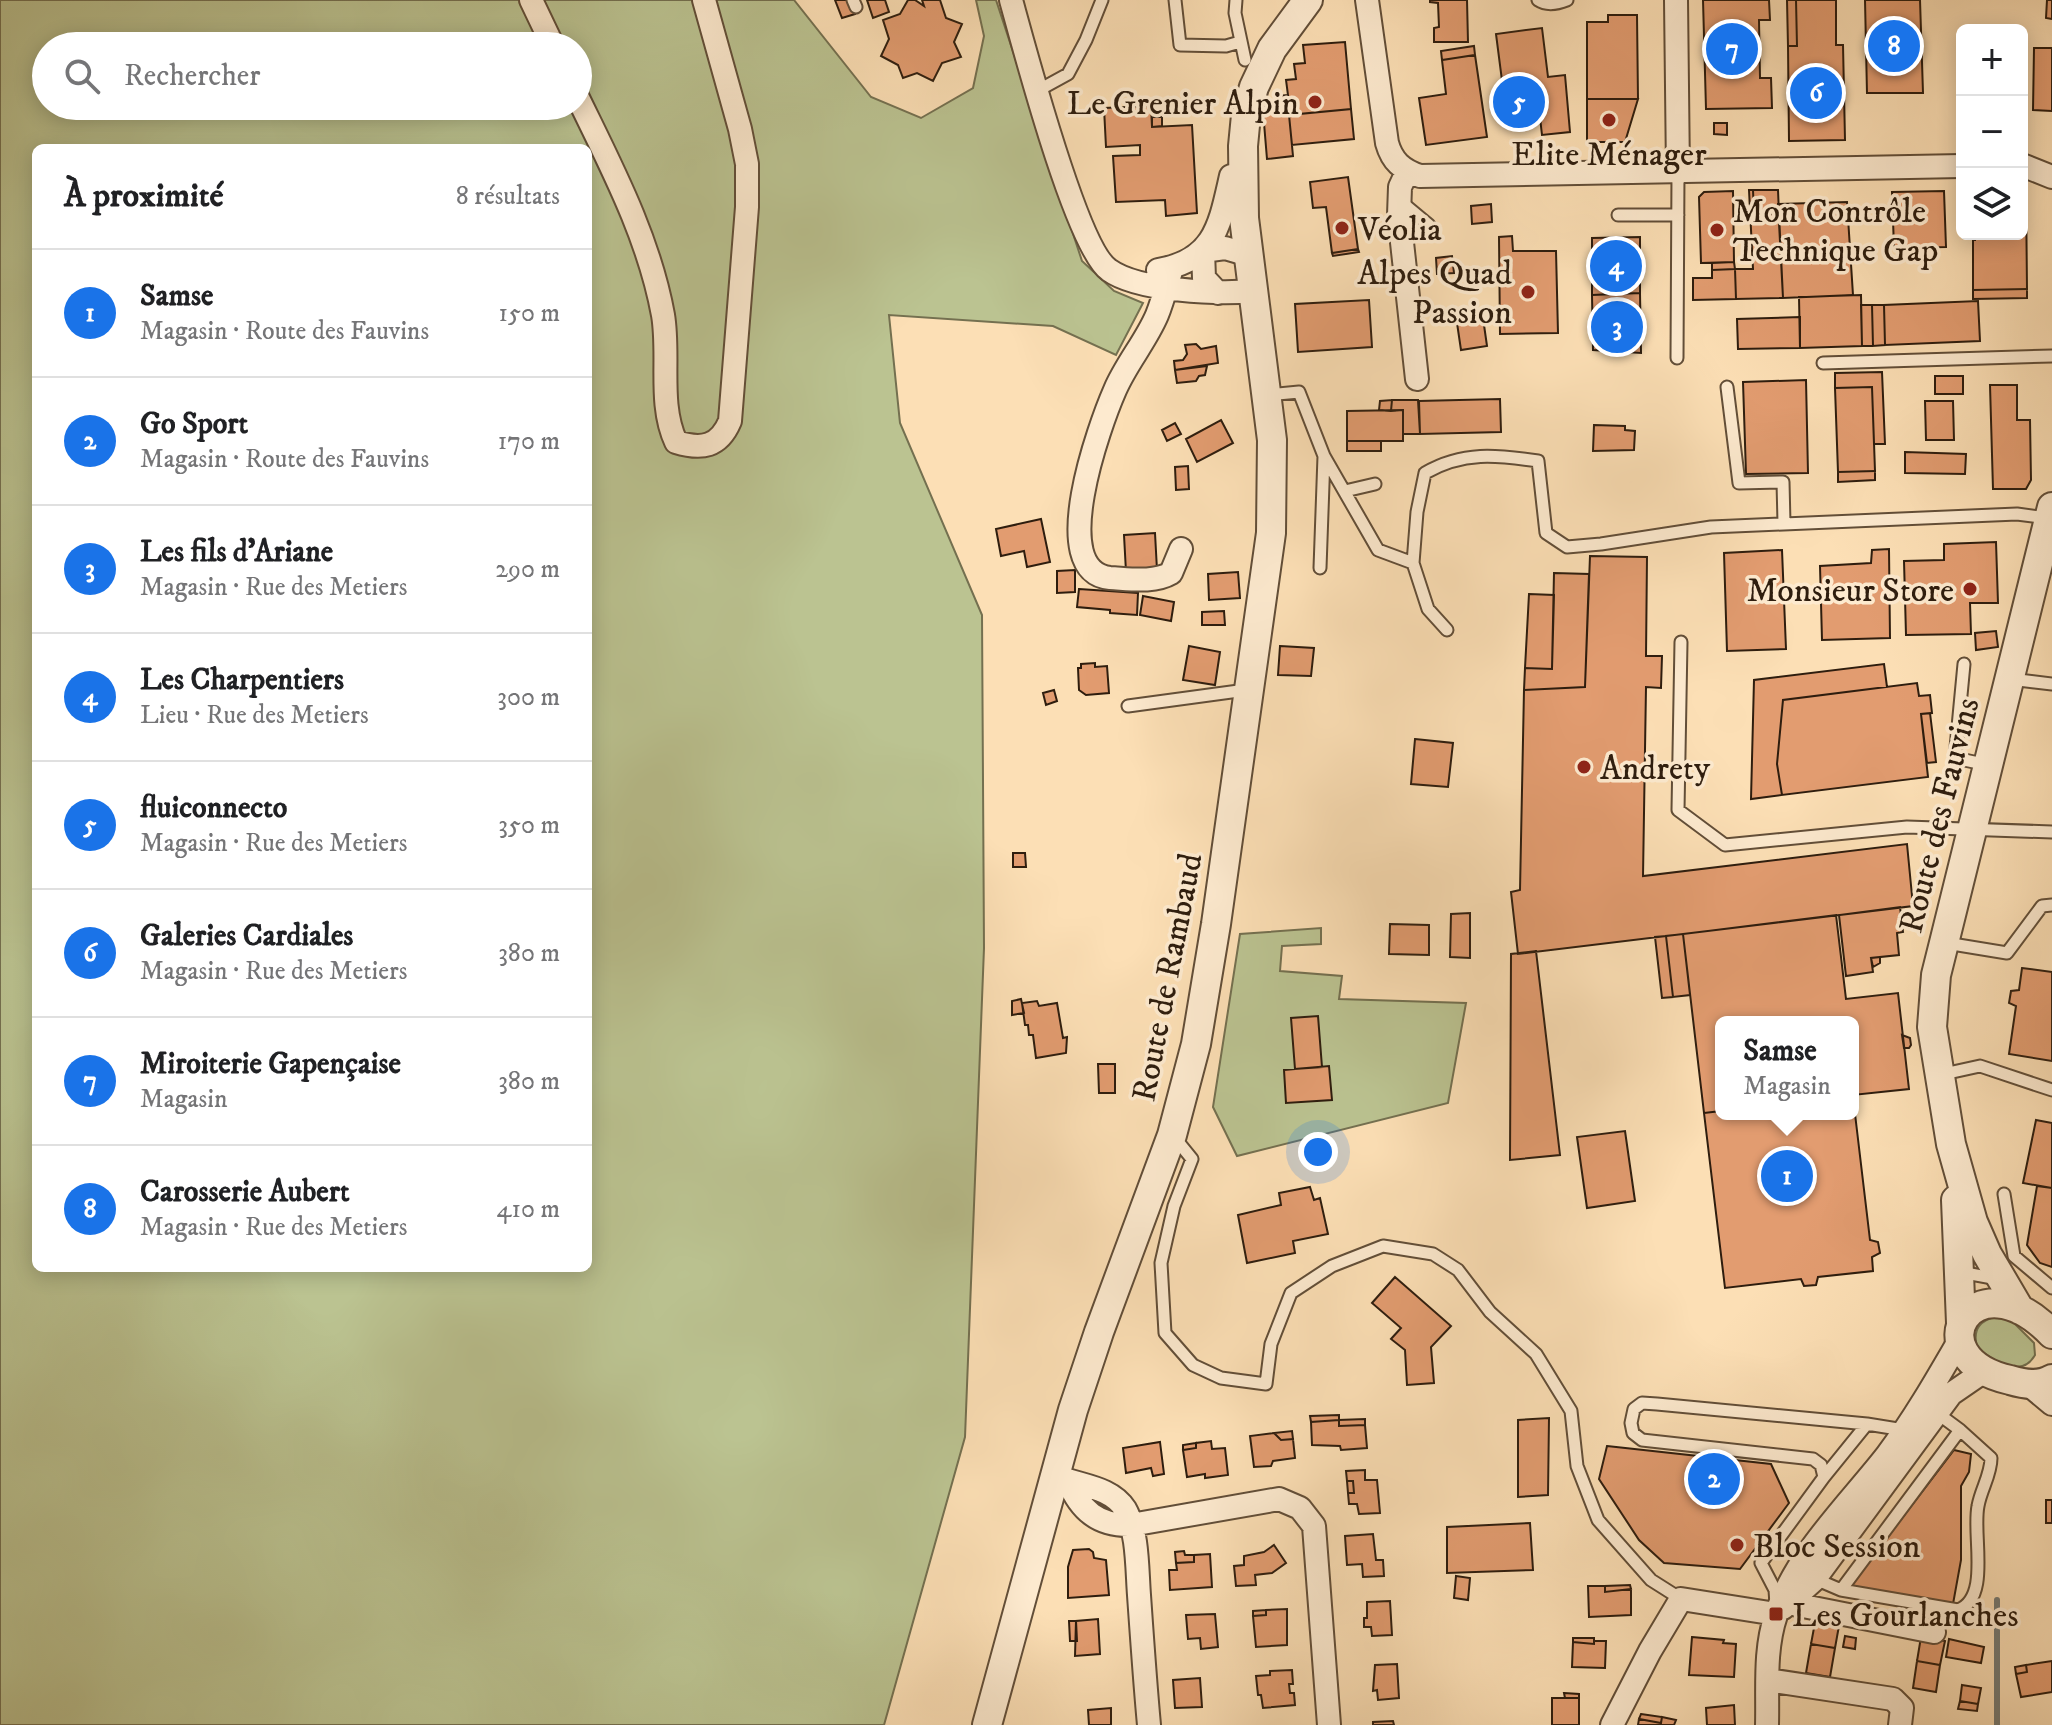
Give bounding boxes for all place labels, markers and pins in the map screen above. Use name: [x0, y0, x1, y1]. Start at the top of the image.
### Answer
pin: 8: [1868, 16, 1920, 76]
pin: 7: [1706, 19, 1758, 79]
pin: 6: [1790, 63, 1842, 123]
pin: 5: [1493, 72, 1545, 132]
place label: Le Grenier Alpin: [1067, 83, 1299, 125]
marker: Le Grenier Alpin: [1306, 93, 1324, 111]
marker: Elite Ménager: [1600, 111, 1618, 129]
place label: Elite Ménager: [1511, 134, 1707, 176]
place label: Mon Contrôle Technique Gap: [1733, 191, 1938, 272]
place label: Véolia: [1357, 209, 1442, 251]
marker: Véolia: [1333, 219, 1351, 237]
marker: Mon Contrôle Technique Gap: [1708, 221, 1726, 239]
pin: 4: [1590, 236, 1642, 296]
place label: Alpes Quad Passion: [1357, 253, 1512, 334]
marker: Alpes Quad Passion: [1519, 283, 1537, 301]
pin: 3: [1591, 297, 1643, 357]
place label: Monsieur Store: [1747, 570, 1954, 612]
marker: Monsieur Store: [1961, 580, 1979, 598]
place label: Andrety: [1600, 748, 1711, 790]
marker: Andrety: [1575, 758, 1593, 776]
pin: 1: [1761, 1146, 1813, 1206]
pin: 2: [1688, 1449, 1740, 1509]
place label: Bloc Session: [1753, 1526, 1921, 1568]
marker: Bloc Session: [1728, 1536, 1746, 1554]
place label: Les Gourlanches: [1792, 1595, 2019, 1637]
marker: Les Gourlanches: [1767, 1605, 1785, 1623]

